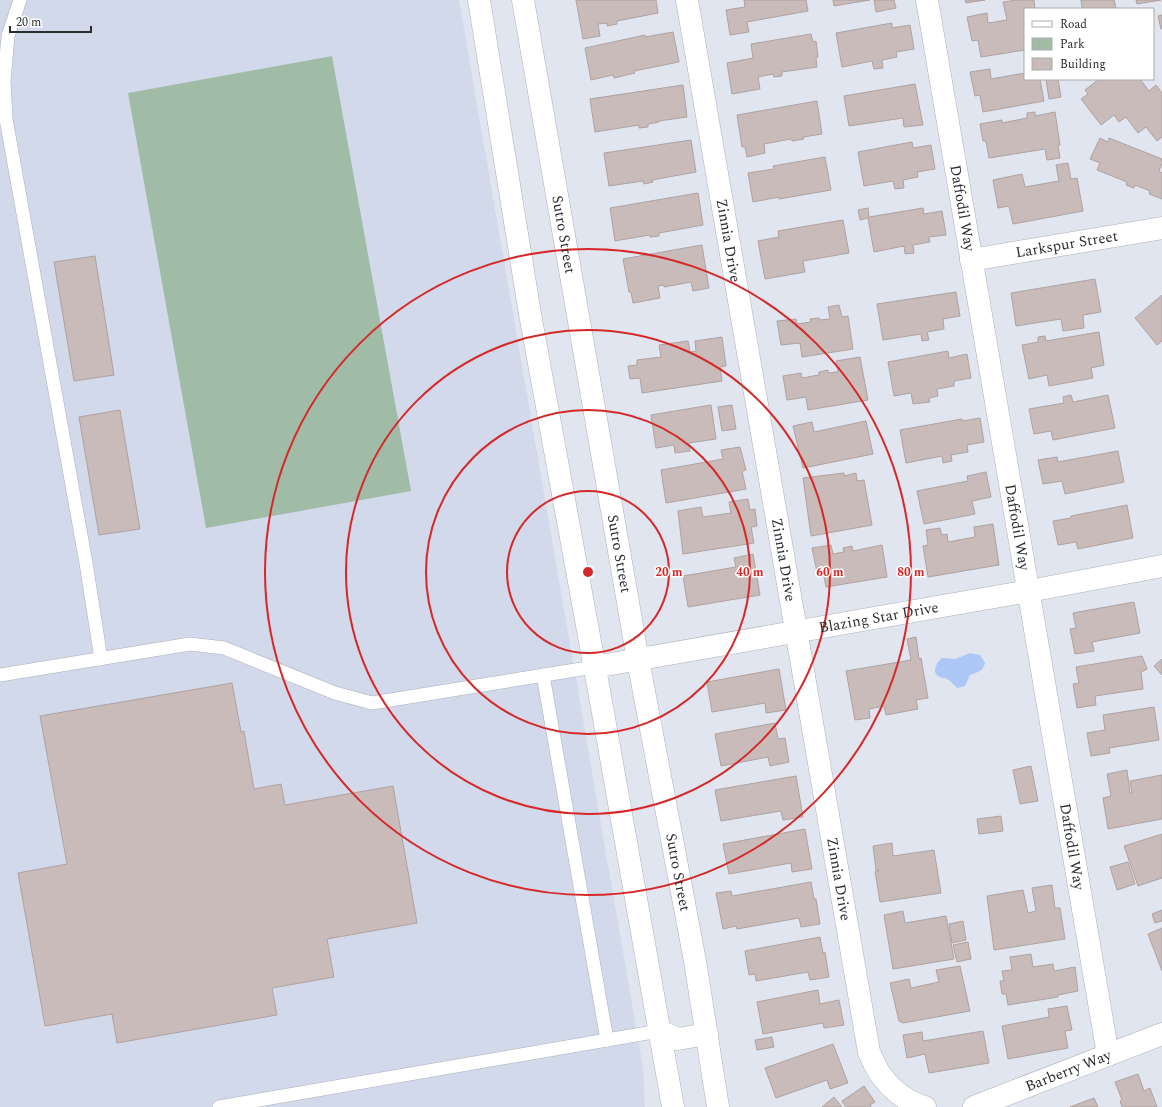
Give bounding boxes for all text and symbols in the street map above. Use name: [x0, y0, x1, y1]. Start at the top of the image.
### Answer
scale bar: [10, 8, 91, 34]
legend: [1024, 8, 1154, 80]
text: 20 m: [16, 13, 41, 32]
text: Road: [1060, 15, 1087, 34]
text: Park: [1060, 35, 1085, 54]
text: Building: [1060, 55, 1106, 74]
street label: Daffodil Way: [944, 163, 982, 254]
street label: Sutro Street: [546, 194, 582, 275]
street label: Zinnia Drive: [710, 197, 747, 284]
street label: Larkspur Street: [1014, 224, 1120, 264]
street label: Daffodil Way: [999, 482, 1036, 573]
street label: Sutro Street: [601, 513, 638, 595]
street label: Zinnia Drive: [765, 516, 802, 603]
text: 20 m: [655, 563, 683, 582]
text: 40 m: [736, 563, 764, 582]
text: 60 m: [816, 563, 844, 582]
text: 80 m: [897, 563, 925, 582]
centre of rings: [581, 565, 595, 579]
street label: Blazing Star Drive: [817, 596, 940, 639]
street label: Daffodil Way: [1054, 802, 1091, 892]
street label: Sutro Street: [660, 831, 697, 913]
street label: Zinnia Drive: [821, 835, 858, 922]
street label: Barberry Way: [1022, 1043, 1115, 1098]

